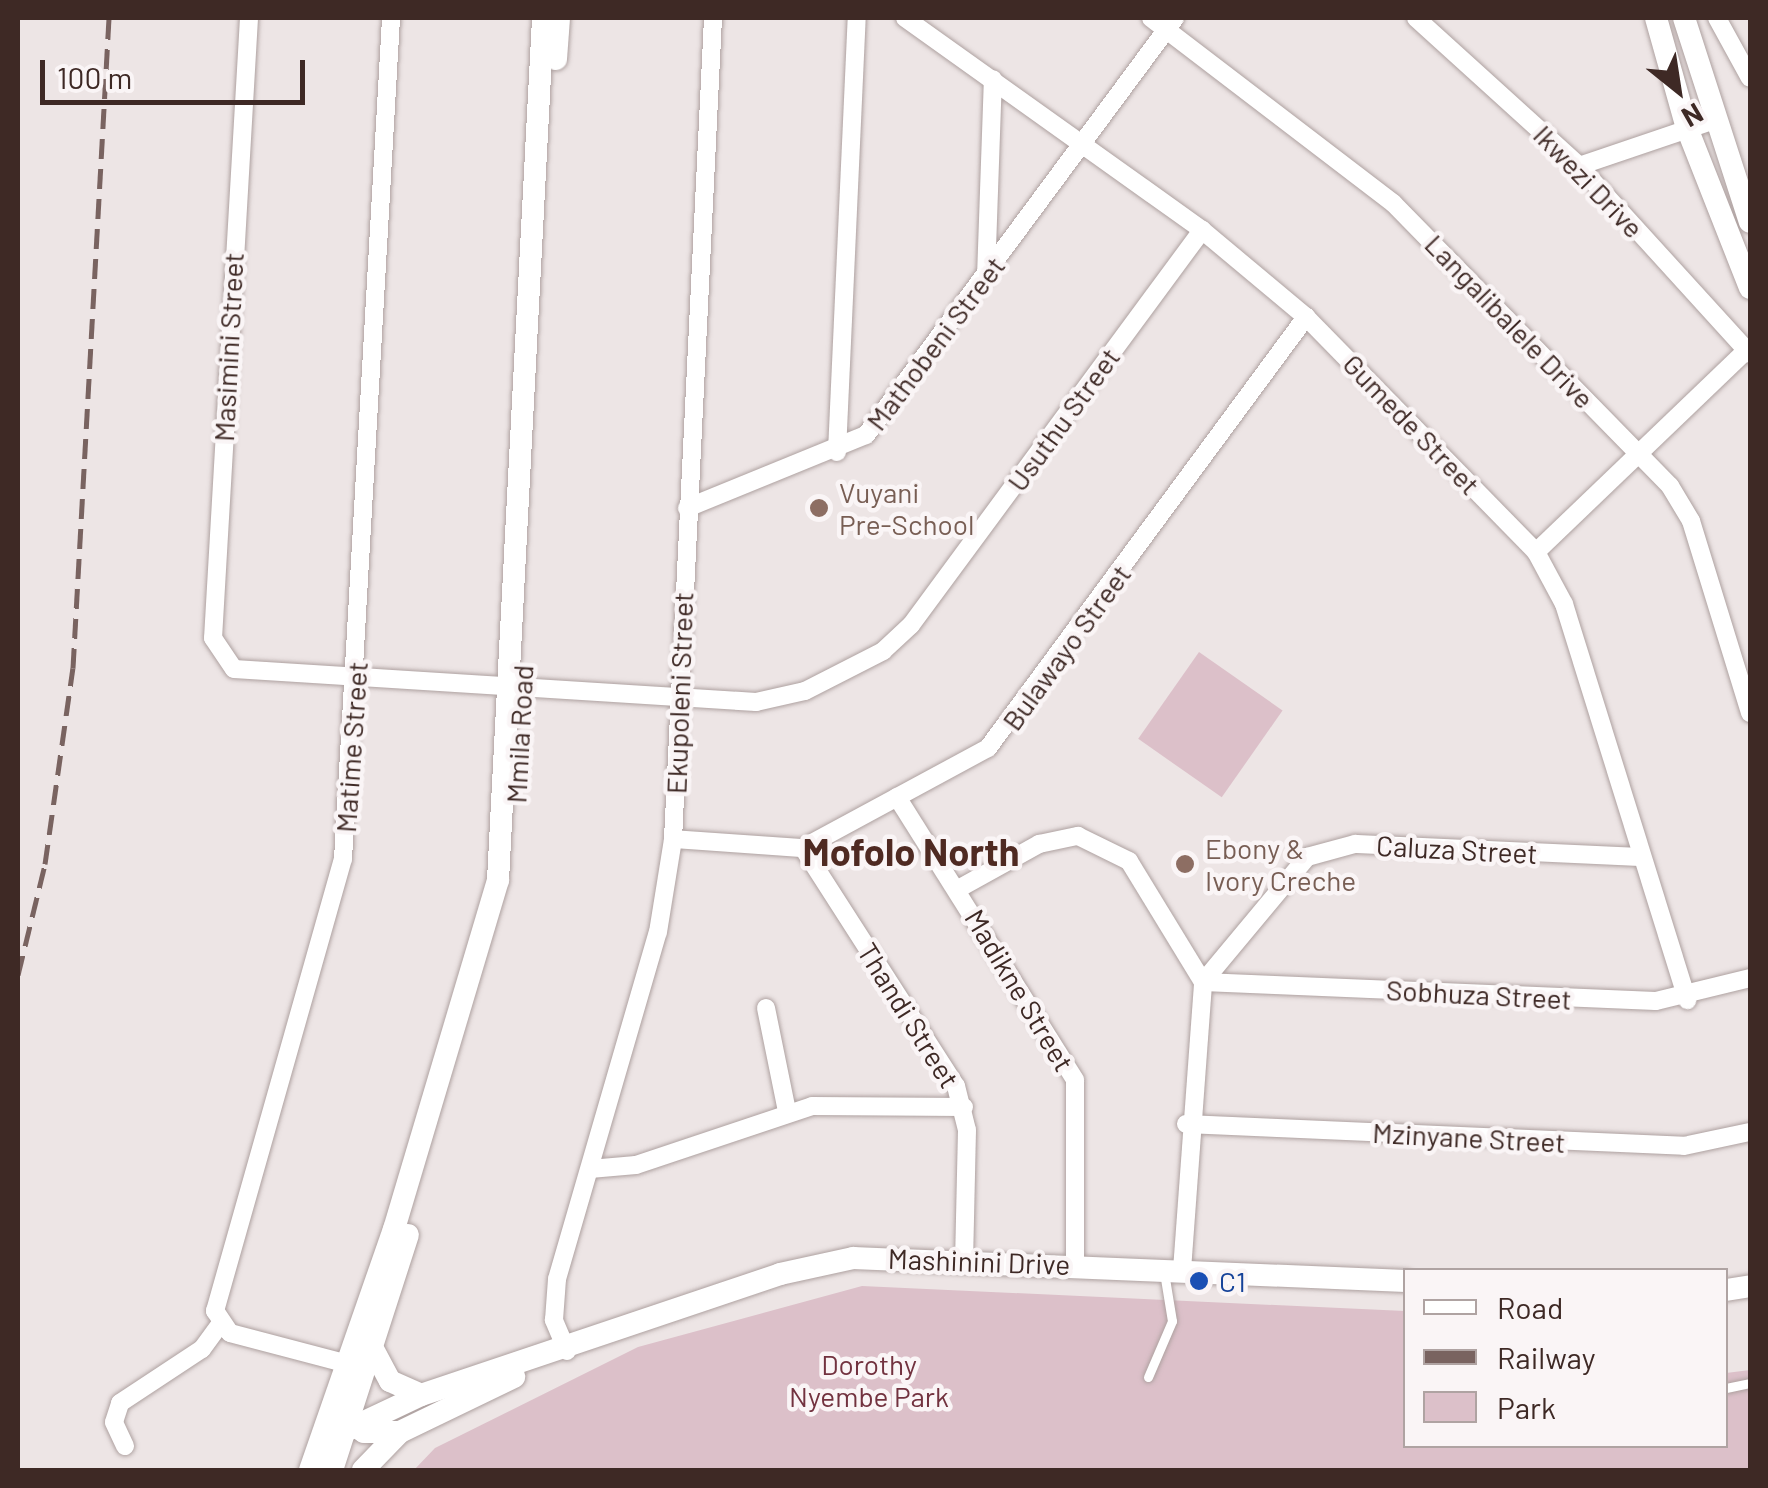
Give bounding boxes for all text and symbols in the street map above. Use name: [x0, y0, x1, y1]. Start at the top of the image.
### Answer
scale bar: [45, 40, 310, 102]
north arrow: [1628, 40, 1728, 140]
text: 100 m: [57, 59, 132, 95]
text: N: [1676, 97, 1710, 135]
street label: Ikwezi Drive: [1527, 118, 1651, 244]
street label: Langalibalele Drive: [1419, 227, 1601, 415]
street label: Mathobeni Street: [859, 249, 1011, 437]
street label: Masimini Street: [206, 251, 250, 443]
street label: Usuthu Street: [1000, 341, 1126, 497]
street label: Gumede Street: [1337, 347, 1487, 501]
place label: Vuyani Pre-School: [839, 475, 974, 541]
marker: Vuyani Pre-School: [808, 497, 830, 519]
street label: Bulawayo Street: [995, 558, 1137, 736]
street label: Ekupoleni Street: [659, 591, 699, 795]
street label: Matime Street: [328, 660, 374, 834]
street label: Mmila Road: [499, 664, 539, 804]
street label: Caluza Street: [1376, 828, 1538, 870]
district label: Mofolo North: [803, 829, 1019, 875]
place label: Ebony & Ivory Creche: [1205, 831, 1356, 897]
marker: Ebony & Ivory Creche: [1174, 853, 1196, 875]
street label: Madikne Street: [959, 903, 1081, 1077]
street label: Thandi Street: [851, 936, 967, 1094]
street label: Sobhuza Street: [1385, 972, 1573, 1016]
street label: Mzinyane Street: [1372, 1115, 1566, 1159]
street label: Mashinini Drive: [887, 1241, 1071, 1281]
place label: C1: [1219, 1264, 1246, 1298]
legend: [1403, 1268, 1728, 1448]
marker: C1: [1188, 1270, 1210, 1292]
text: Road: [1497, 1289, 1563, 1325]
text: Railway: [1497, 1339, 1596, 1375]
park label: Dorothy Nyembe Park: [789, 1347, 949, 1413]
text: Park: [1497, 1389, 1556, 1425]

